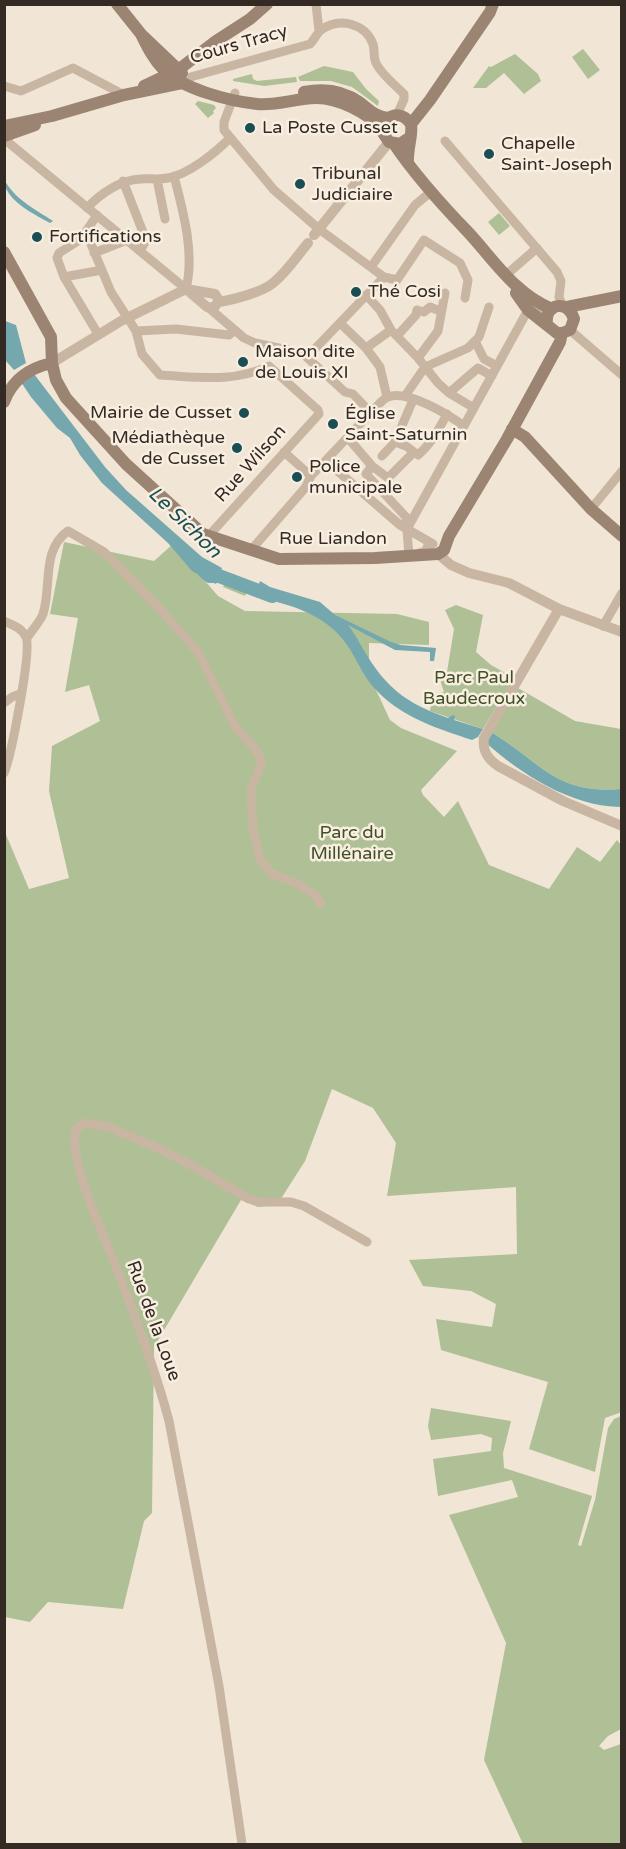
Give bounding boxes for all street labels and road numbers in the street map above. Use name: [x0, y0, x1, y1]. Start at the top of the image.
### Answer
street label: Cours Tracy: [188, 21, 290, 69]
street label: Rue Wilson: [211, 421, 291, 507]
street label: Rue Liandon: [279, 528, 387, 550]
street label: Rue de la Loue: [121, 1258, 185, 1384]

